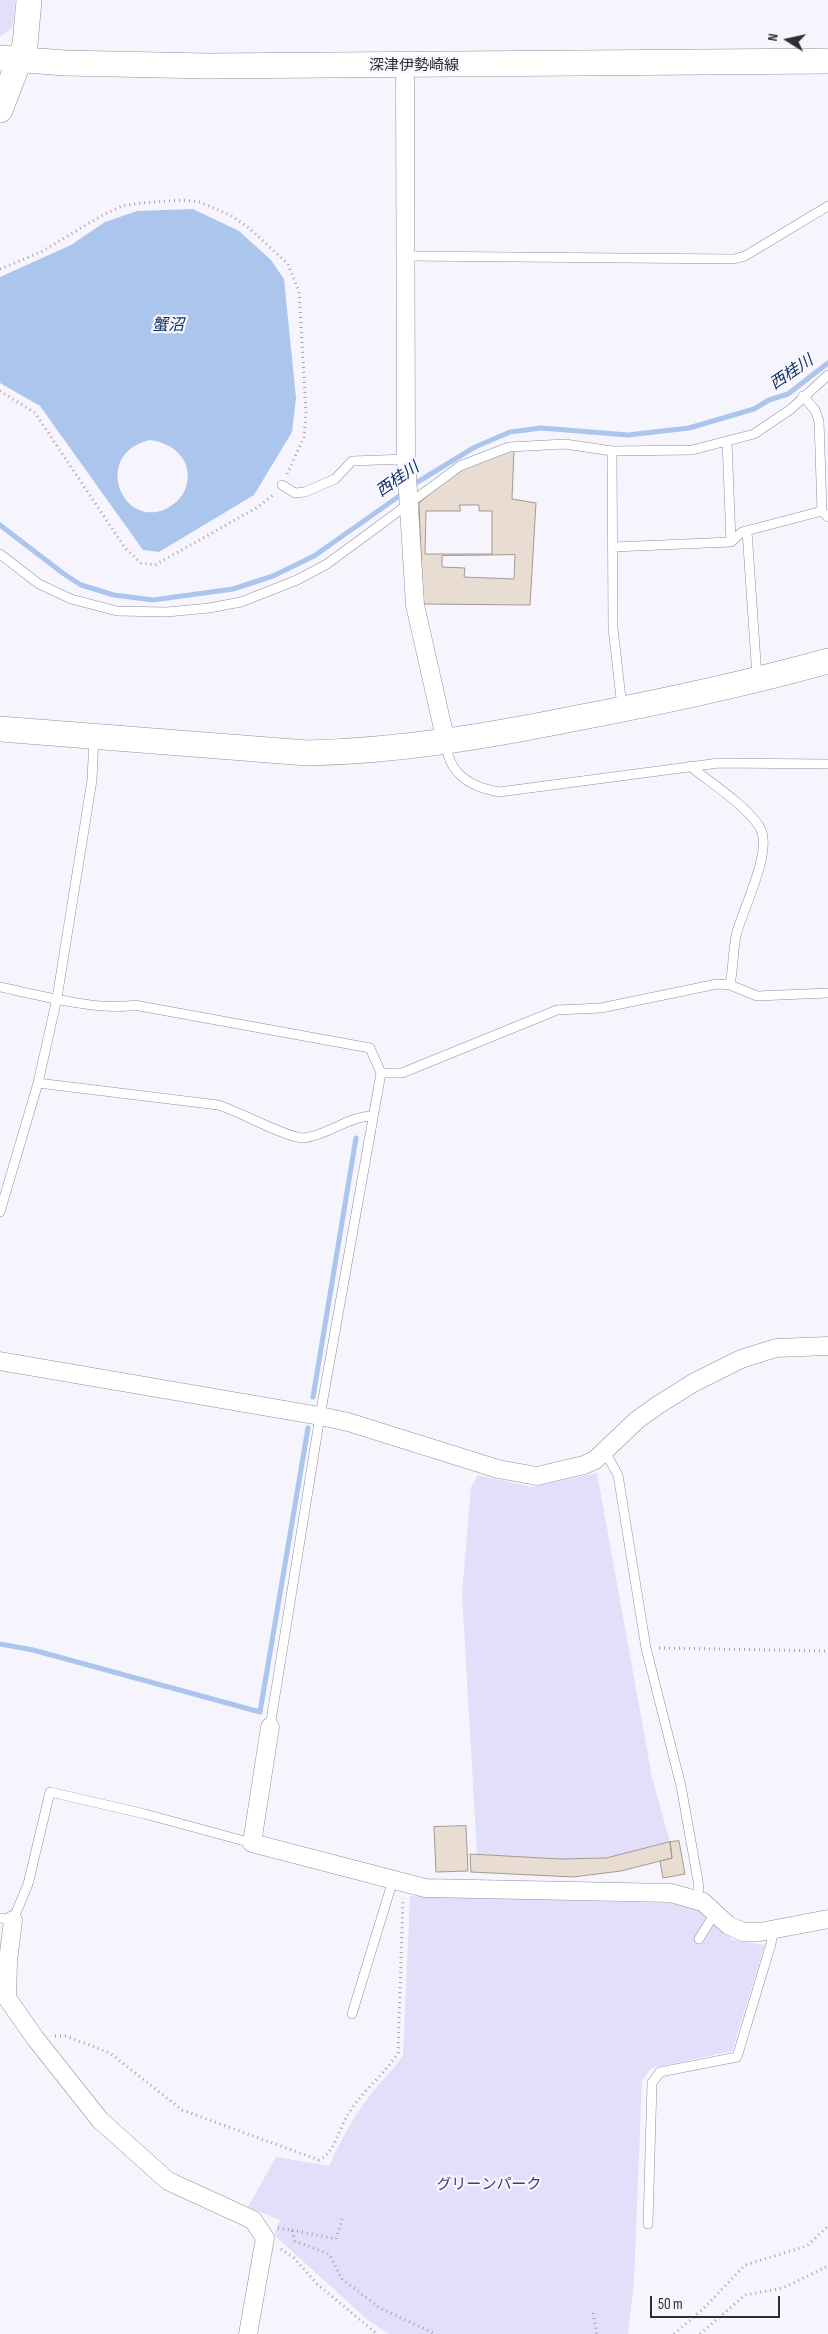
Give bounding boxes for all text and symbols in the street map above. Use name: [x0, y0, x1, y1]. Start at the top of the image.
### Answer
north arrow: [763, 15, 813, 65]
text: N: [764, 32, 782, 42]
street label: 深津伊勢崎線: [369, 57, 459, 75]
water label: 蟹沼: [152, 316, 184, 336]
water label: 西桂川: [767, 352, 817, 394]
water label: 西桂川: [373, 458, 423, 502]
park label: グリーンパーク: [437, 2176, 541, 2194]
scale bar: [653, 2286, 783, 2318]
text: 50 m: [658, 2295, 683, 2314]

